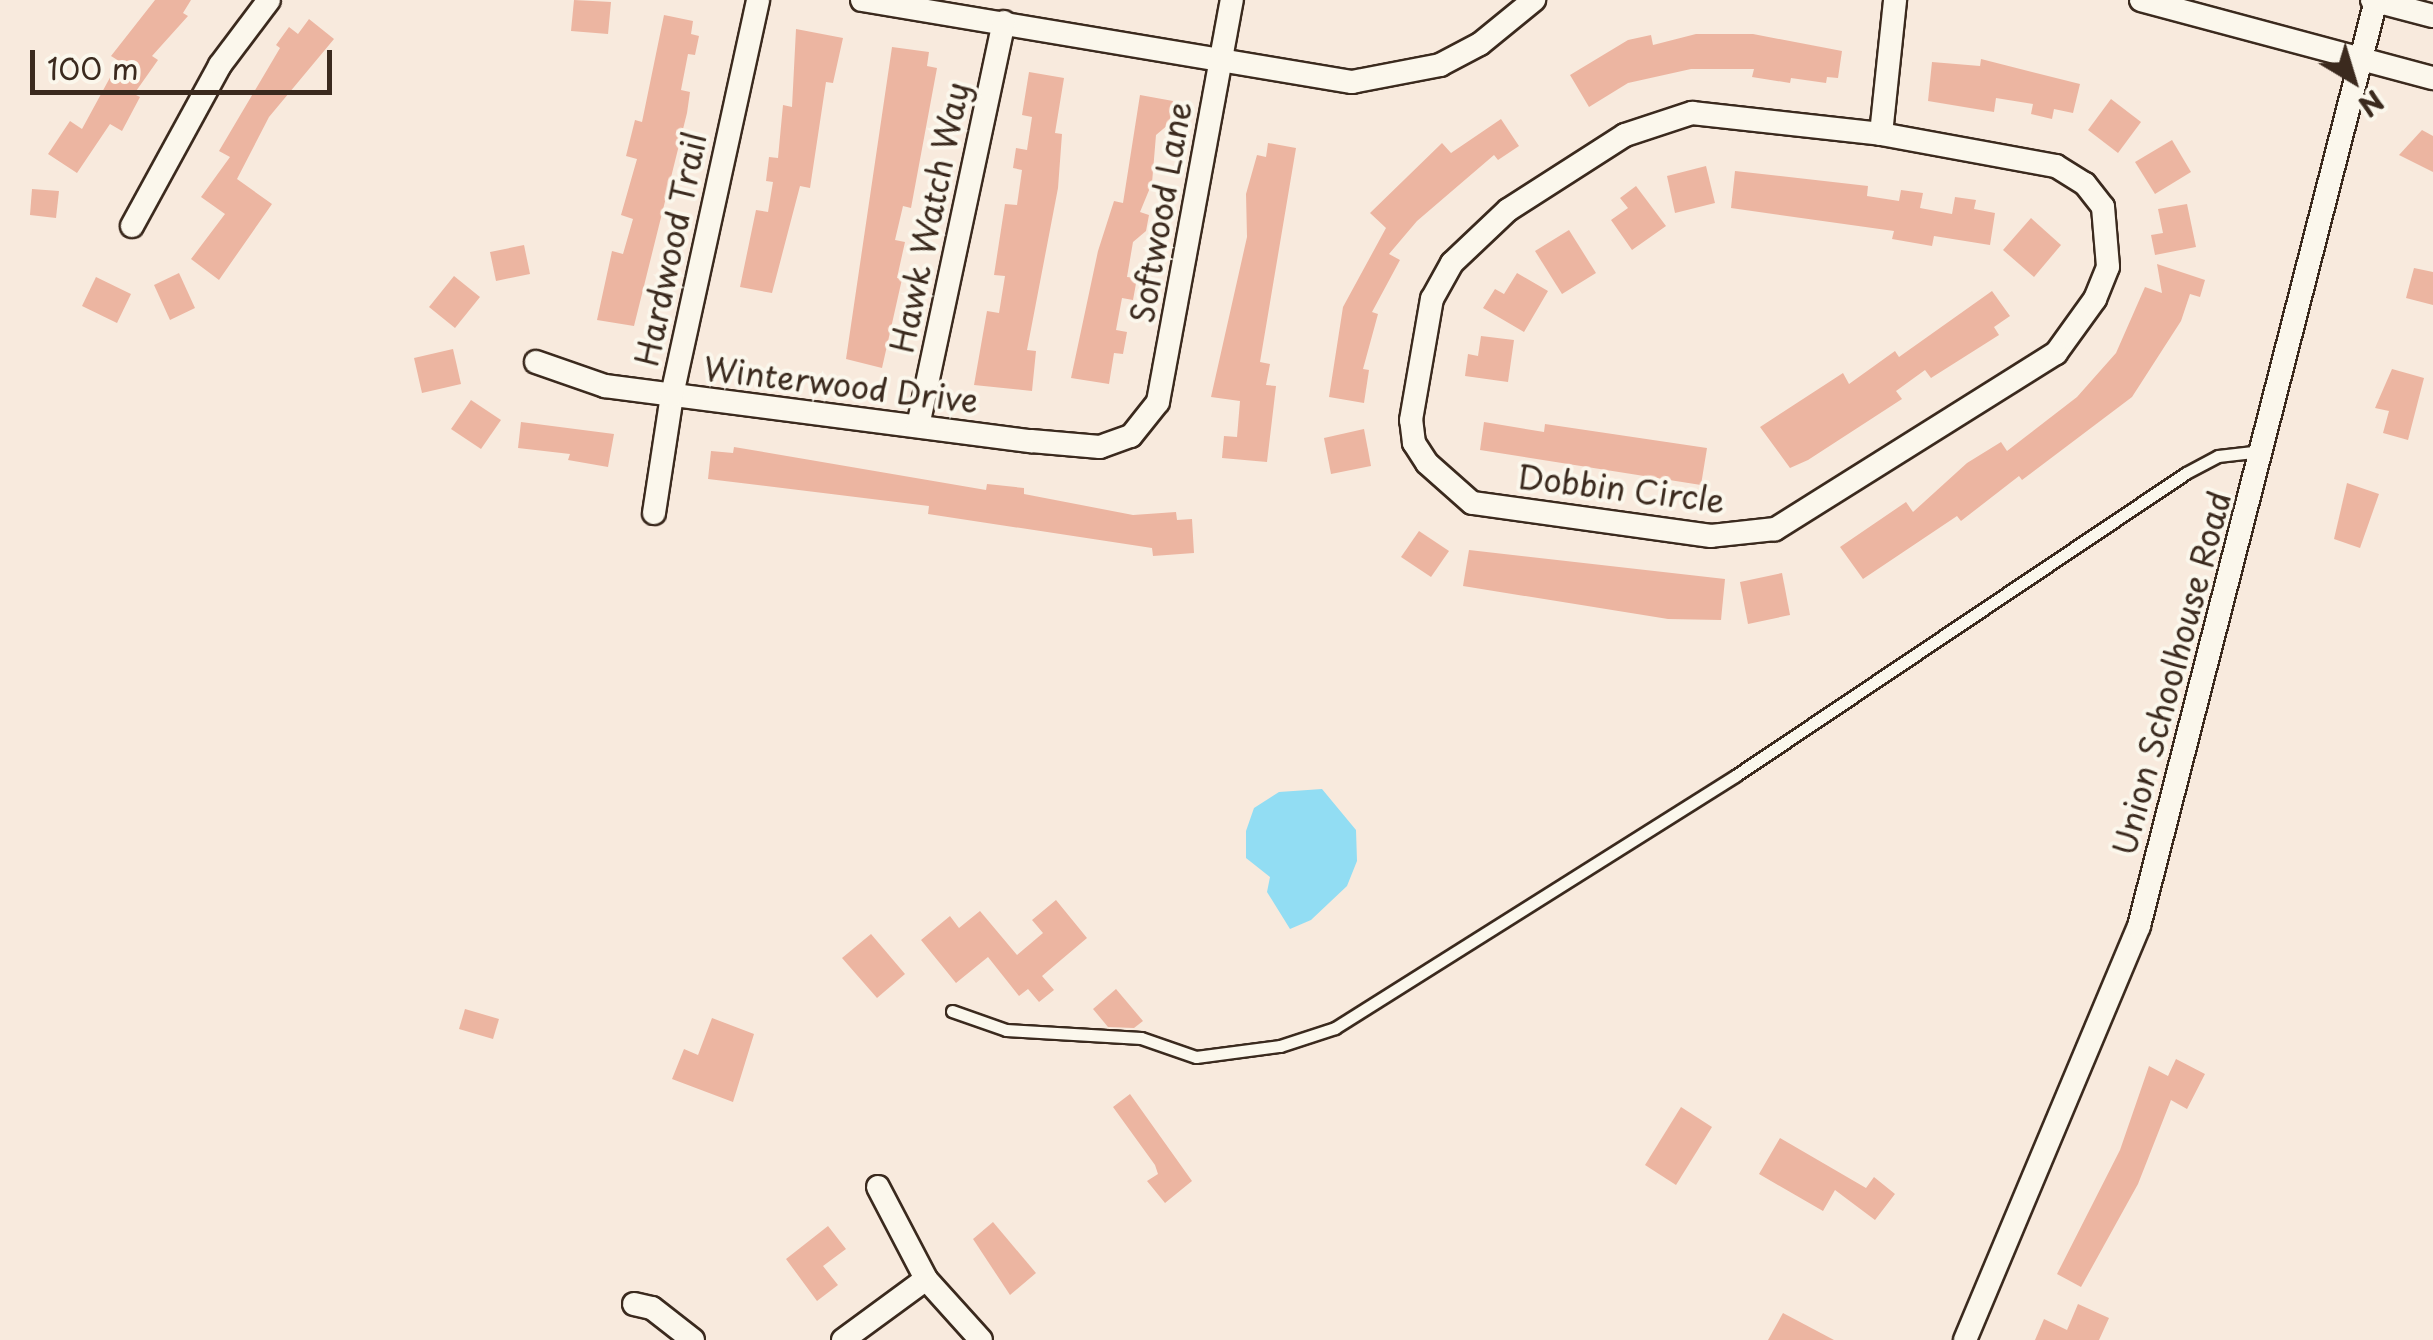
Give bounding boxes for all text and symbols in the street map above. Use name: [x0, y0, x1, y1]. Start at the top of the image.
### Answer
scale bar: [35, 30, 338, 92]
north arrow: [2303, 30, 2403, 130]
text: 100 m: [47, 45, 139, 90]
street label: Hawk Watch Way: [881, 78, 977, 356]
text: N: [2350, 80, 2394, 128]
street label: Softwood Lane: [1122, 98, 1198, 326]
street label: Hardwood Trail: [626, 128, 714, 370]
street label: Winterwood Drive: [701, 348, 981, 420]
street label: Dobbin Circle: [1513, 456, 1729, 520]
street label: Union Schoolhouse Road: [2104, 486, 2238, 860]

